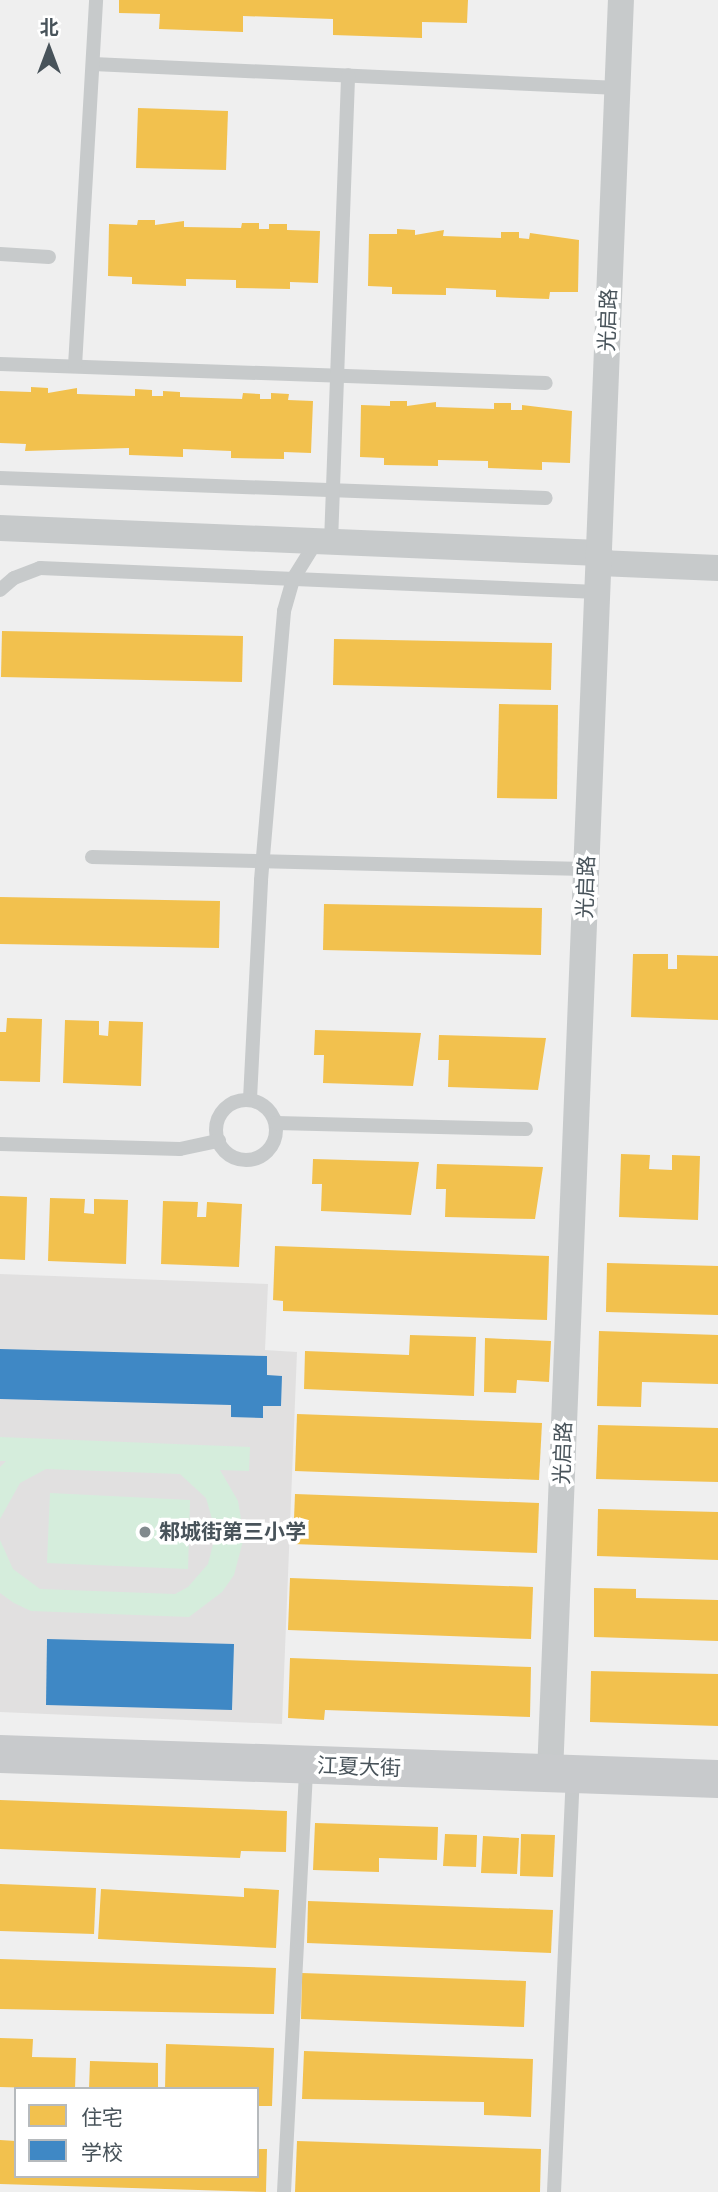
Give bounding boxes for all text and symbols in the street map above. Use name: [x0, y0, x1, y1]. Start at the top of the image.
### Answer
north arrow: [14, 14, 84, 84]
text: 北: [39, 16, 59, 39]
street label: 光启路: [594, 288, 622, 352]
street label: 光启路: [572, 855, 600, 919]
street label: 光启路: [549, 1421, 577, 1485]
place label: 邾城街第三小学: [159, 1519, 306, 1545]
marker: 邾城街第三小学: [137, 1524, 153, 1540]
street label: 江夏大街: [317, 1753, 401, 1781]
legend: [14, 2087, 259, 2178]
text: 住宅: [81, 2105, 123, 2130]
text: 学校: [81, 2140, 123, 2165]

